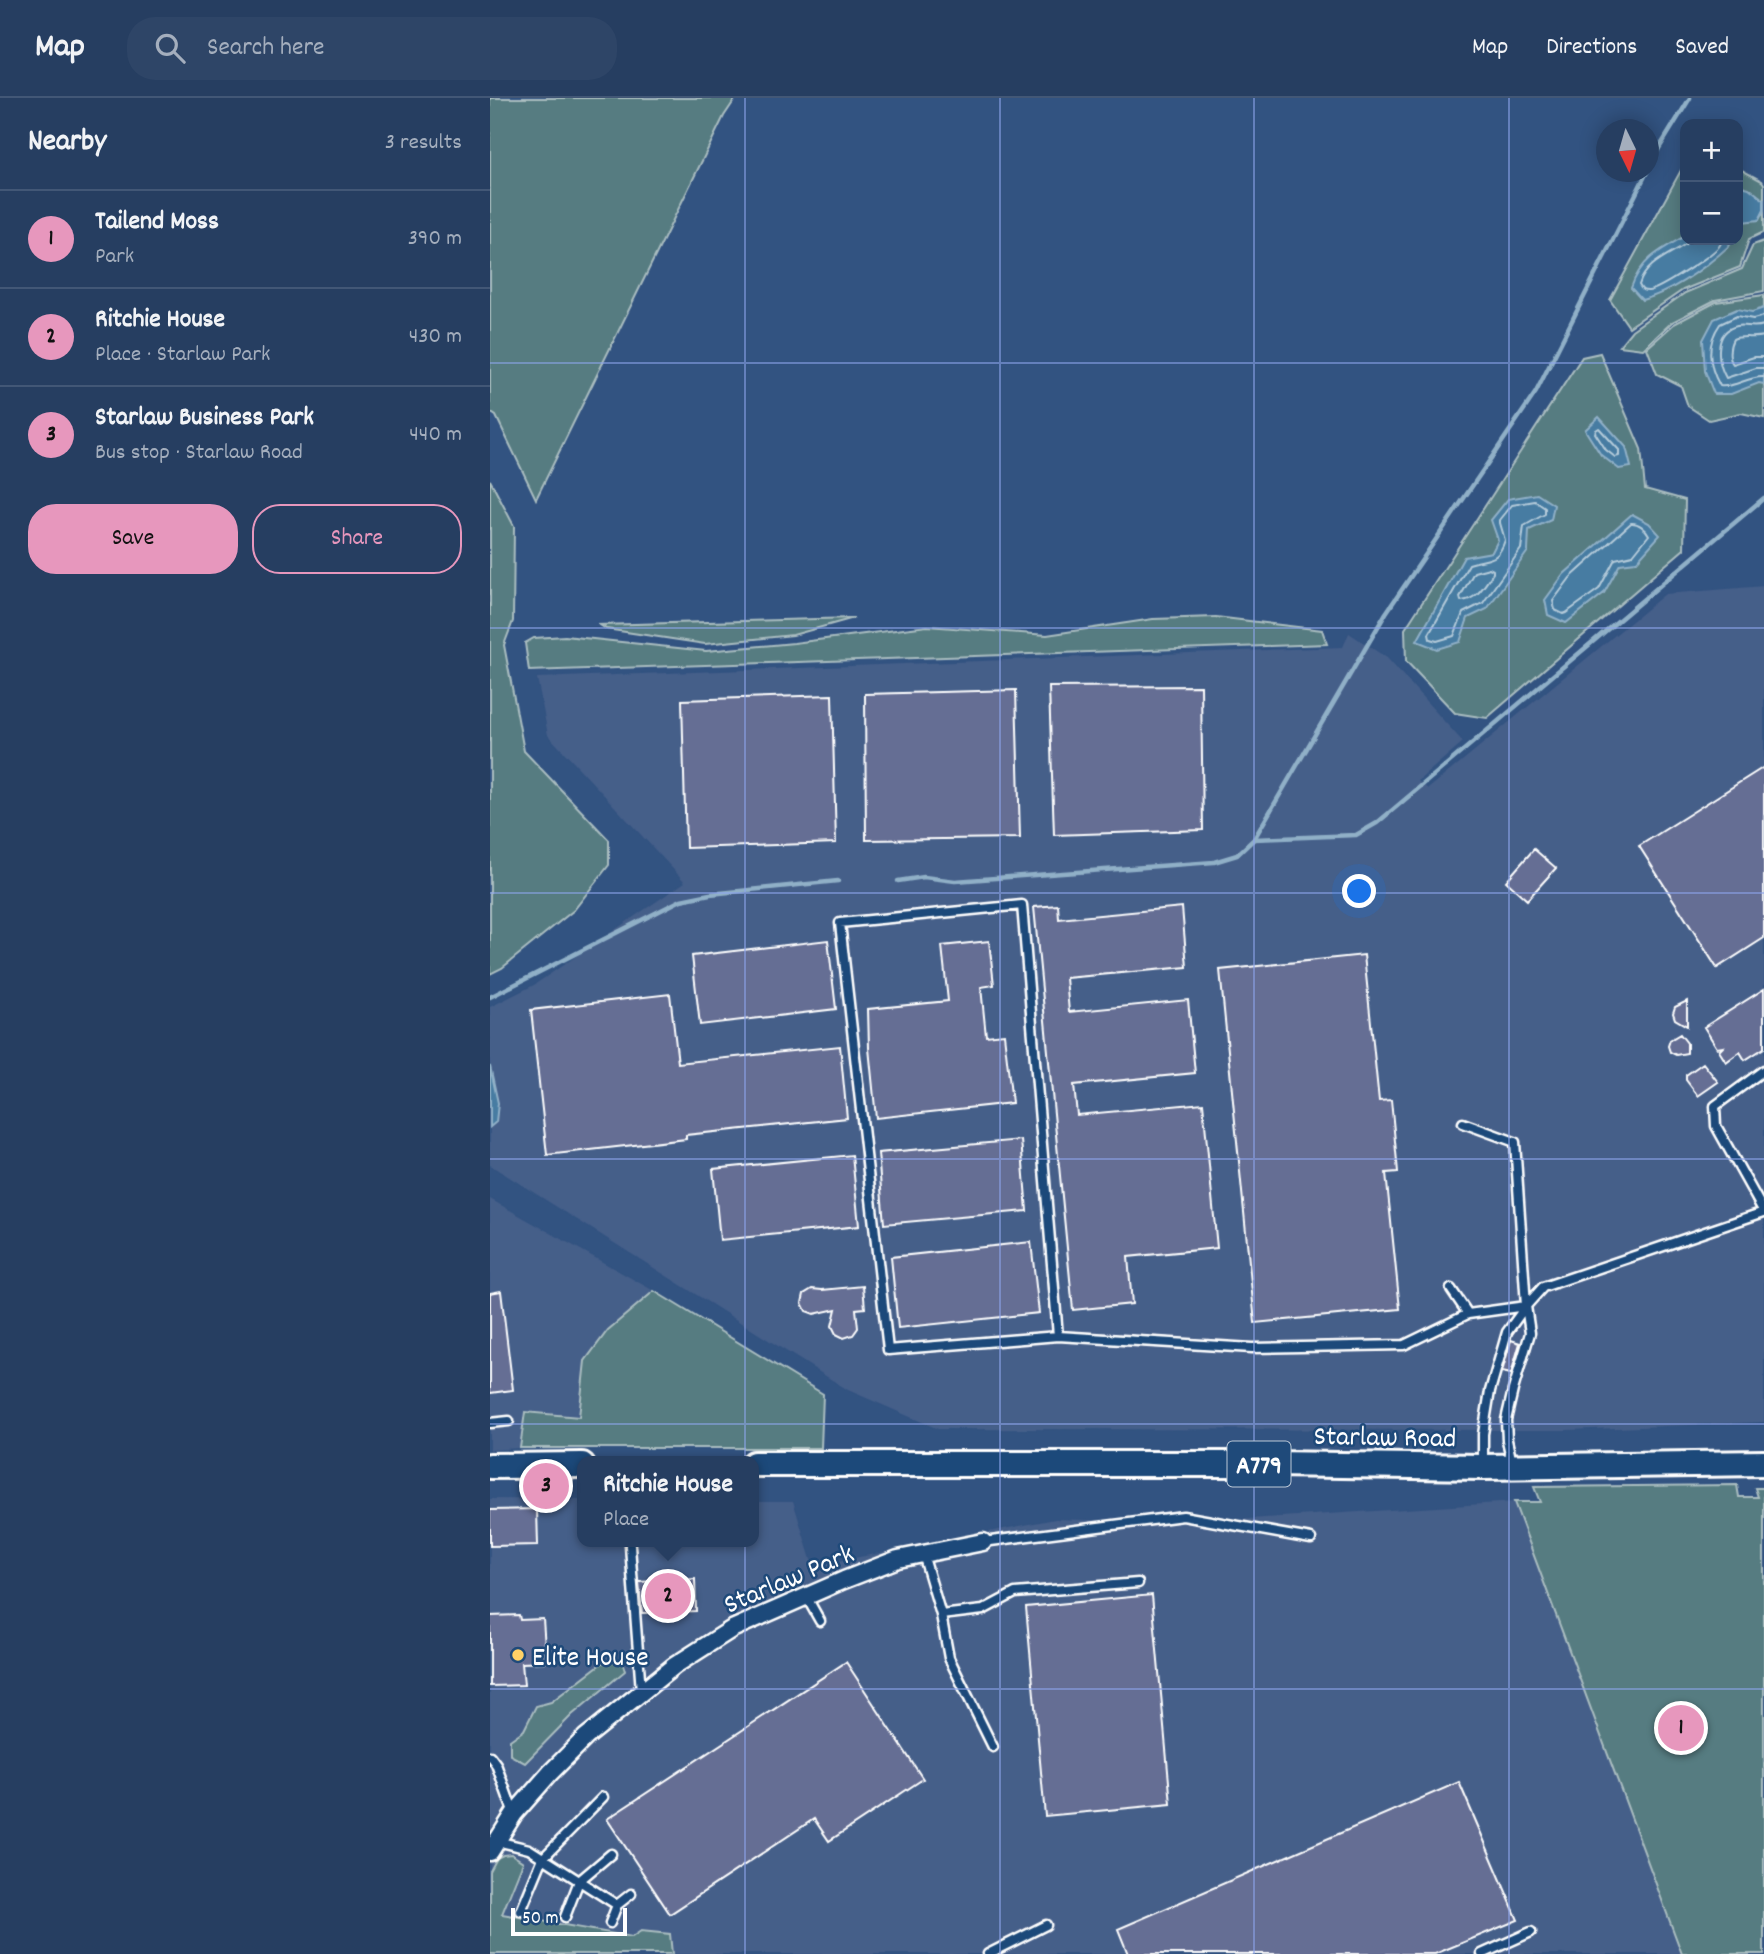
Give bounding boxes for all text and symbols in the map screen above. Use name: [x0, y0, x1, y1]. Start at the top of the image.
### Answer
search box: [127, 17, 617, 80]
text: Map: [35, 25, 85, 72]
icon: search: [151, 29, 189, 67]
text: Search here: [207, 30, 325, 67]
text: Map: [1472, 31, 1508, 65]
text: Directions: [1546, 31, 1637, 65]
text: Saved: [1675, 31, 1729, 65]
north arrow: [1596, 119, 1659, 182]
map controls: [1680, 119, 1743, 245]
button: +: [1680, 119, 1743, 182]
text: Nearby: [28, 122, 106, 165]
text: 3 results: [385, 127, 462, 160]
button: −: [1680, 182, 1743, 245]
text: Tailend Moss: [95, 204, 219, 241]
text: 1: [48, 223, 54, 256]
text: 390 m: [408, 223, 462, 256]
text: Park: [95, 241, 134, 274]
text: Ritchie House: [95, 302, 225, 339]
text: 2: [46, 321, 56, 354]
text: 430 m: [409, 321, 462, 354]
text: Place · Starlaw Park: [95, 339, 270, 372]
text: Starlaw Business Park: [95, 400, 314, 437]
text: 3: [46, 419, 56, 452]
text: 440 m: [409, 419, 462, 452]
text: Bus stop · Starlaw Road: [95, 437, 303, 470]
button: Save: [28, 504, 238, 574]
button: Share: [252, 504, 462, 574]
your location: [1342, 874, 1376, 908]
street label: Starlaw Road: [1313, 1419, 1457, 1461]
road number: A779: [1228, 1442, 1290, 1486]
popup: [577, 1456, 759, 1547]
pin: 3: [523, 1460, 569, 1512]
text: Ritchie House: [603, 1467, 733, 1504]
text: Place: [603, 1504, 649, 1537]
street label: Starlaw Park: [719, 1536, 861, 1627]
pin: 2: [645, 1570, 691, 1622]
place label: Elite House: [532, 1640, 649, 1680]
marker: Elite House: [510, 1647, 526, 1663]
pin: 1: [1658, 1702, 1704, 1754]
scale bar: [511, 1905, 626, 1937]
text: 50 m: [522, 1906, 559, 1933]

